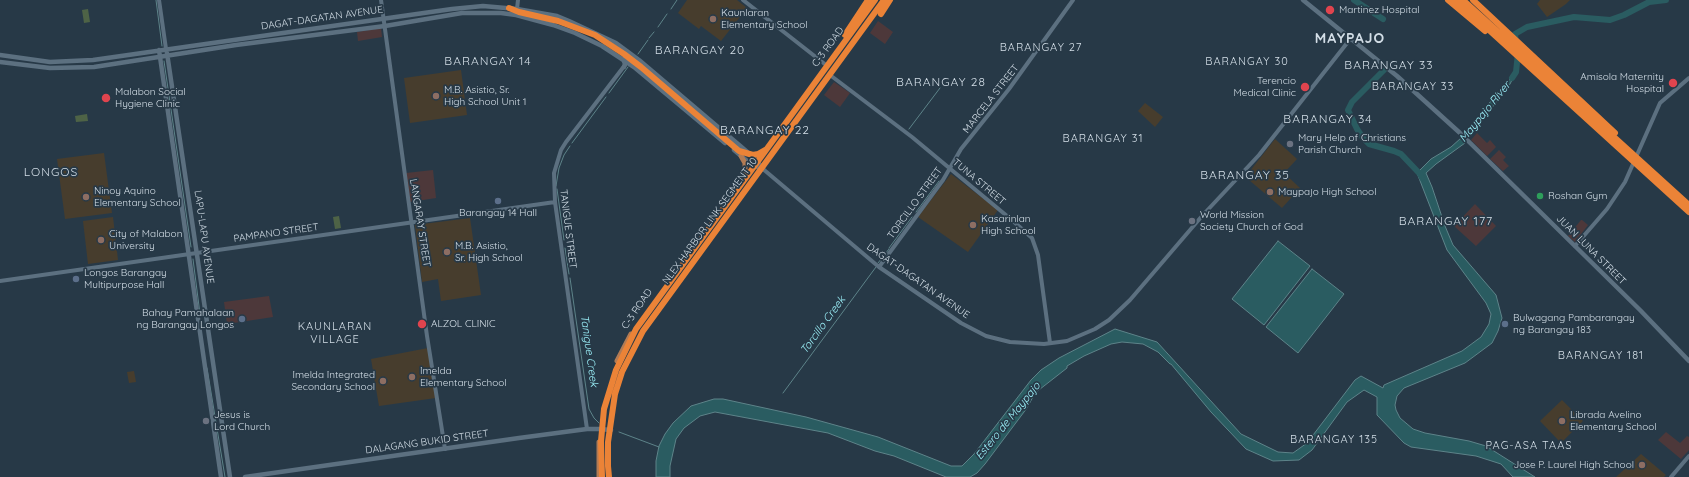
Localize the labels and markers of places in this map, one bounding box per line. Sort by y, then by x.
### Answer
marker: Martinez Hospital [1324,4,1336,16]
place label: Martinez Hospital [1339,4,1420,16]
place label: Kaunlaran Elementary School [721,7,808,30]
marker: Kaunlaran Elementary School [708,14,718,24]
place label: Amisola Maternity Hospital [1580,71,1664,94]
place label: Terencio Medical Clinic [1234,75,1296,98]
marker: Amisola Maternity Hospital [1667,77,1679,89]
marker: Terencio Medical Clinic [1299,81,1311,93]
place label: M.B. Asistio, Sr. High School Unit 1 [444,84,526,108]
place label: Malabon Social Hygiene Clinic [115,86,186,110]
marker: M.B. Asistio, Sr. High School Unit 1 [431,91,441,101]
marker: Malabon Social Hygiene Clinic [100,92,112,104]
place label: Mary Help of Christians Parish Church [1298,132,1406,156]
marker: Mary Help of Christians Parish Church [1285,139,1295,149]
place label: Ninoy Aquino Elementary School [94,185,181,208]
place label: Maypajo High School [1278,186,1376,198]
marker: Maypajo High School [1265,187,1275,197]
place label: Roshan Gym [1548,190,1607,202]
marker: Roshan Gym [1535,191,1545,201]
marker: Ninoy Aquino Elementary School [81,192,91,202]
marker: Barangay 14 Hall [493,196,503,206]
place label: Barangay 14 Hall [459,207,537,219]
place label: World Mission Society Church of God [1200,209,1303,232]
place label: Kasarinlan High School [981,213,1036,236]
marker: World Mission Society Church of God [1187,216,1197,226]
marker: Kasarinlan High School [968,220,978,230]
place label: City of Malabon University [109,228,182,252]
marker: City of Malabon University [96,235,106,245]
place label: M.B. Asistio, Sr. High School [455,240,523,264]
marker: M.B. Asistio, Sr. High School [442,247,452,257]
place label: Longos Barangay Multipurpose Hall [84,267,167,290]
marker: Longos Barangay Multipurpose Hall [71,274,81,284]
place label: Bahay Pamahalaan ng Barangay Longos [137,307,234,330]
place label: Bulwagang Pambarangay ng Barangay 183 [1513,312,1635,336]
marker: Bahay Pamahalaan ng Barangay Longos [237,314,247,324]
marker: ALZOL CLINIC [416,318,428,330]
place label: ALZOL CLINIC [431,318,496,330]
marker: Bulwagang Pambarangay ng Barangay 183 [1500,319,1510,329]
place label: Imelda Elementary School [420,365,507,388]
place label: Imelda Integrated Secondary School [291,369,375,392]
marker: Imelda Elementary School [407,372,417,382]
marker: Imelda Integrated Secondary School [378,376,388,386]
place label: Jesus is Lord Church [214,409,270,432]
place label: Librada Avelino Elementary School [1570,409,1657,432]
marker: Jesus is Lord Church [201,416,211,426]
marker: Librada Avelino Elementary School [1557,416,1567,426]
place label: Jose P. Laurel High School [1514,459,1634,471]
marker: Jose P. Laurel High School [1637,460,1647,470]

